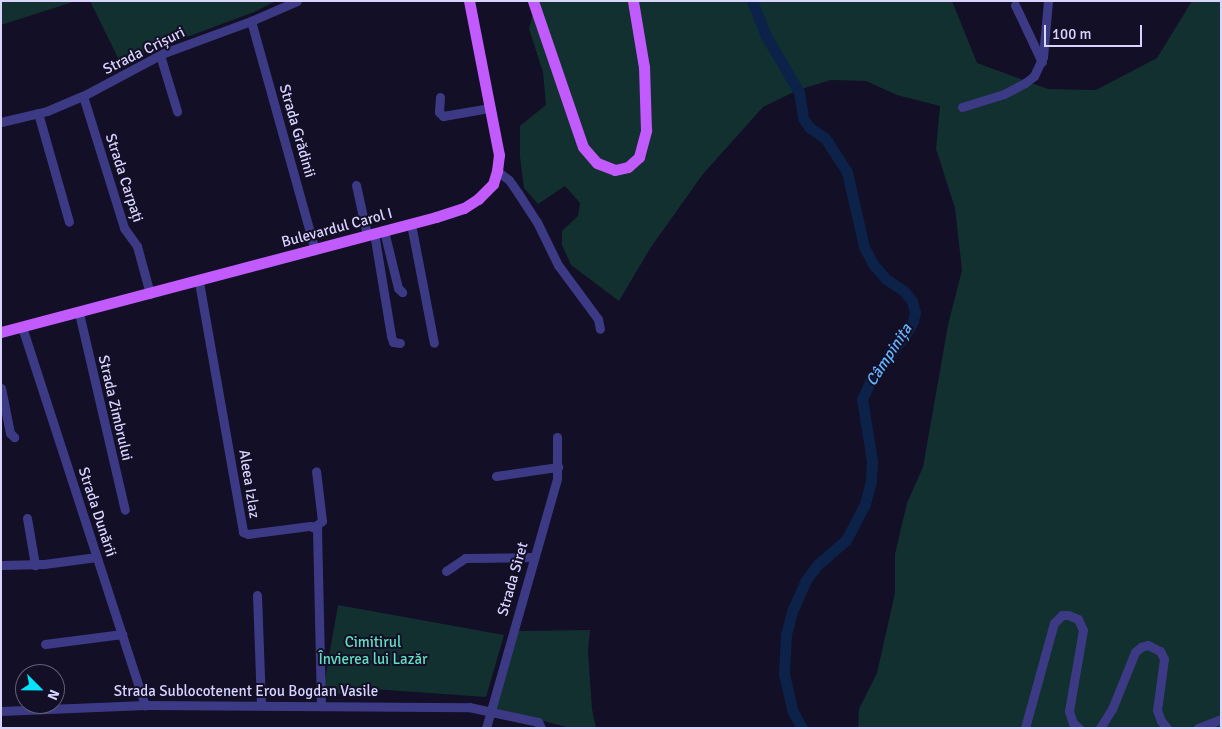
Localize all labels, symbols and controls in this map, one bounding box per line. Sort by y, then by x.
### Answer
scale bar [1047,15,1144,47]
street label: Strada Crișuri [100,23,188,79]
text: 100 m [1052,25,1092,43]
street label: Strada Grădinii [275,82,319,180]
street label: Strada Carpați [101,131,147,225]
street label: Bulevardul Carol I [280,205,394,251]
water label: Câmpinița [862,320,916,390]
street label: Strada Zimbrului [94,353,136,463]
street label: Aleea Izlaz [235,449,263,519]
street label: Strada Dunării [74,465,120,559]
street label: Strada Siret [494,540,532,618]
park label: Cimitirul Învierea lui Lazăr [318,633,428,668]
north arrow [15,664,65,714]
street label: Strada Sublocotenent Erou Bogdan Vasile [114,683,378,701]
text: N [44,687,63,702]

